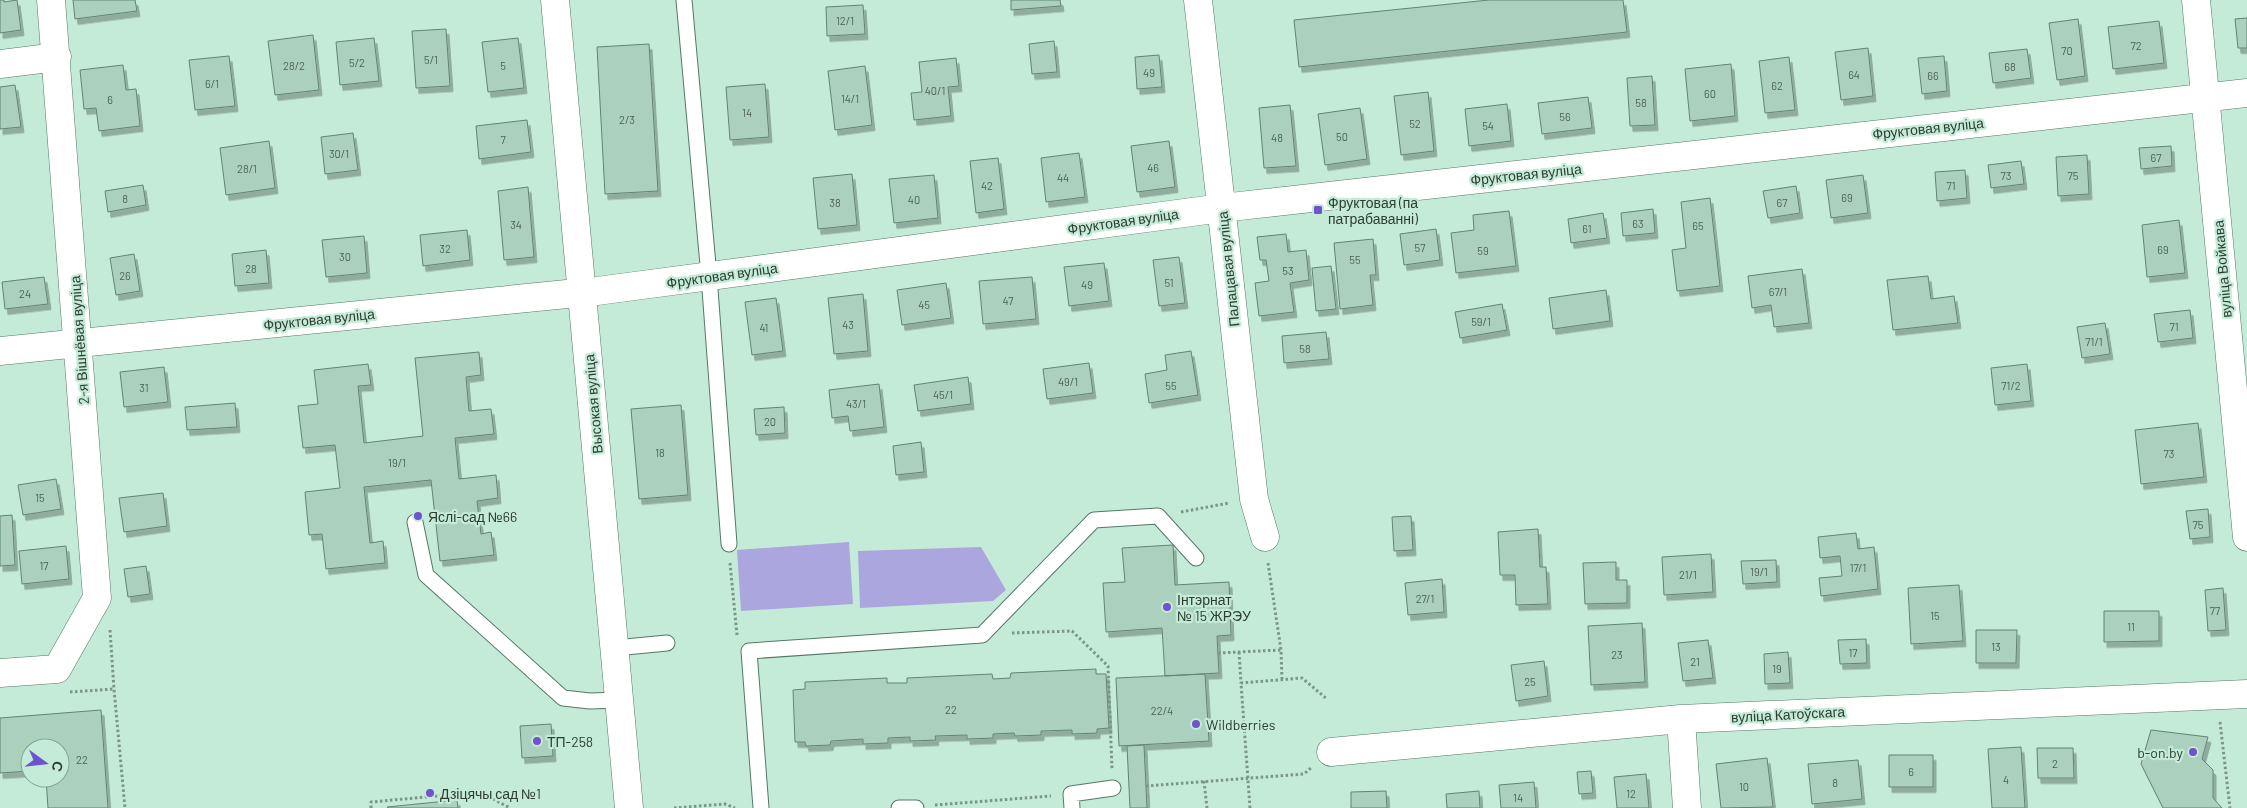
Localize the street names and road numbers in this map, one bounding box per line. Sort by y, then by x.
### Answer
street label: Фруктовая вуліца [1871,114,1985,142]
street label: Фруктовая вуліца [1469,160,1583,188]
street label: Фруктовая вуліца [1066,205,1180,237]
street label: Палацавая вуліца [1213,210,1243,328]
street label: вуліца Войкава [2209,219,2235,319]
street label: Фруктовая вуліца [665,259,779,291]
street label: 2-я Вішнёвая вуліца [66,275,92,405]
street label: Фруктовая вуліца [262,305,376,333]
street label: Высокая вуліца [580,353,606,454]
street label: вуліца Катоўскага [1731,703,1846,725]

